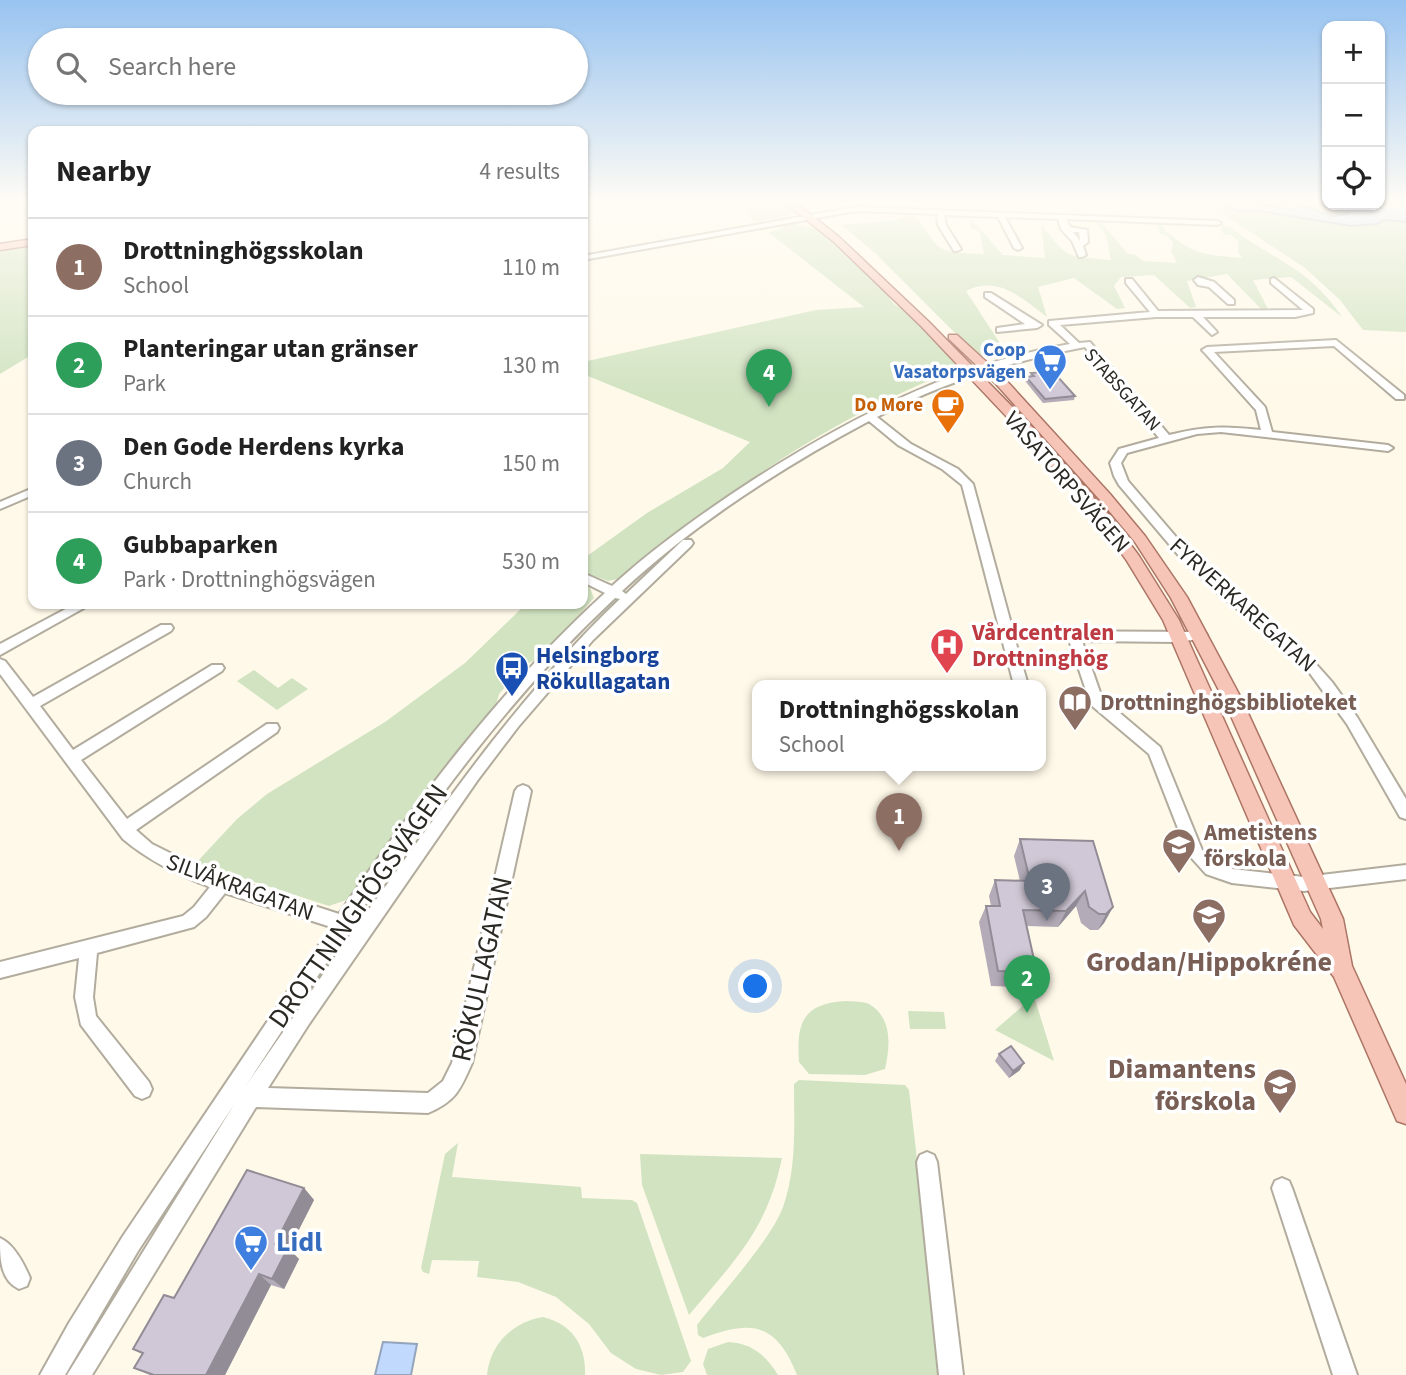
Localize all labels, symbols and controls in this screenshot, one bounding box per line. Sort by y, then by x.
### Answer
map controls [1322,21,1385,210]
button: + [1322,21,1385,84]
search box [28,28,588,105]
icon: search [52,48,90,86]
text: Search here [108,48,236,85]
button: − [1322,84,1385,147]
button: locate [1322,147,1385,210]
text: Nearby [56,150,151,193]
text: 4 results [480,155,560,188]
text: Drottninghögsskolan [123,232,364,269]
text: 1 [73,251,85,284]
text: 110 m [502,251,560,284]
text: School [123,269,189,302]
text: Planteringar utan gränser [123,330,418,367]
place label: Coop Vasatorpsvägen [893,337,1026,386]
supermarket icon: Coop Vasatorpsvägen [1031,342,1069,391]
street label: STABSGATAN [1077,342,1167,438]
text: 2 [73,349,85,382]
text: 130 m [502,349,560,382]
pin: 4 [746,349,792,407]
text: Park [123,367,166,400]
cafe icon: Do More [929,386,967,435]
place label: Do More [854,392,923,419]
street label: VASATORPSVÄGEN [996,404,1138,560]
text: Den Gode Herdens kyrka [123,428,405,465]
text: 3 [73,447,85,480]
text: 150 m [502,447,560,480]
text: Church [123,465,192,498]
text: Gubbaparken [123,526,278,563]
street label: FYRVERKAREGATAN [1162,530,1324,680]
text: 4 [73,545,85,578]
text: 530 m [502,545,560,578]
text: Park · Drottninghögsvägen [123,563,376,596]
place label: Vårdcentralen Drottninghög [971,616,1115,675]
hospital icon: Vårdcentralen Drottninghög [928,626,966,675]
place label: Helsingborg Rökullagatan [536,639,670,698]
bus stop icon: Helsingborg Rökullagatan [493,649,531,698]
popup [752,680,1046,771]
library icon: Drottninghögsbiblioteket [1056,683,1094,732]
place label: Drottninghögsbiblioteket [1100,686,1357,719]
text: Drottninghögsskolan [779,691,1019,728]
text: School [779,728,845,761]
street label: DROTTNINGHÖGSVÄGEN [258,776,458,1036]
pin: 1 [876,793,922,851]
place label: Ametistens förskola [1203,816,1317,875]
school or university icon: Ametistens förskola [1160,826,1198,875]
street label: SILVÅKRAGATAN [162,845,318,929]
pin: 3 [1024,863,1070,921]
street label: RÖKULLAGATAN [441,873,523,1065]
school or university icon: Grodan/Hippokréne [1190,896,1228,945]
place label: Grodan/Hippokréne [1086,942,1332,982]
pin: 2 [1004,955,1050,1013]
your location [738,969,772,1003]
place label: Diamantens förskola [1108,1049,1256,1121]
school or university icon: Diamantens förskola [1261,1066,1299,1115]
place label: Lidl [276,1222,322,1262]
supermarket icon: Lidl [232,1223,270,1272]

